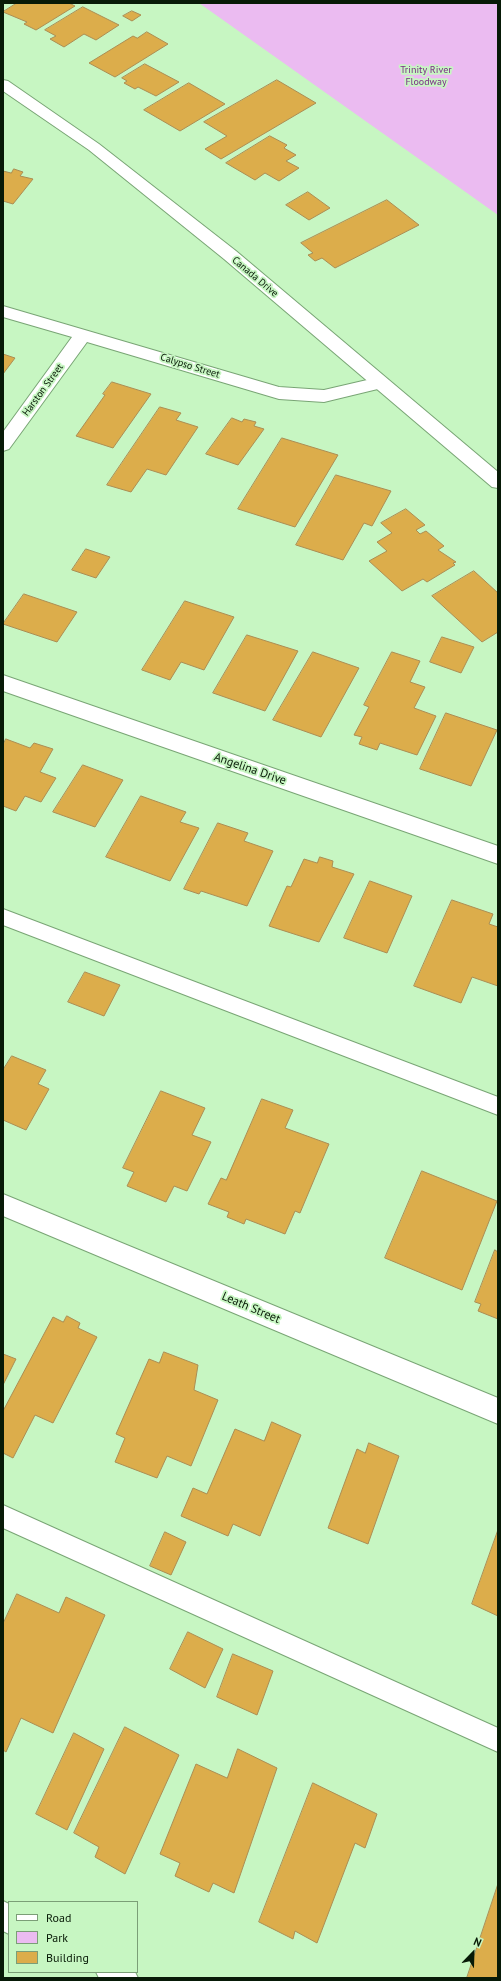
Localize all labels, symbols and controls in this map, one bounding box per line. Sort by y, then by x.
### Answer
park label: Trinity River Floodway [400,64,452,88]
street label: Canada Drive [230,254,280,300]
street label: Calypso Street [159,351,221,381]
street label: Harston Street [20,362,66,418]
street label: Angelina Drive [212,750,288,788]
street label: Leath Street [220,1289,282,1327]
legend [8,1901,138,1973]
text: Road [46,1910,71,1925]
text: Park [46,1930,68,1945]
north arrow [453,1933,493,1973]
text: N [472,1934,484,1950]
text: Building [46,1950,89,1965]

